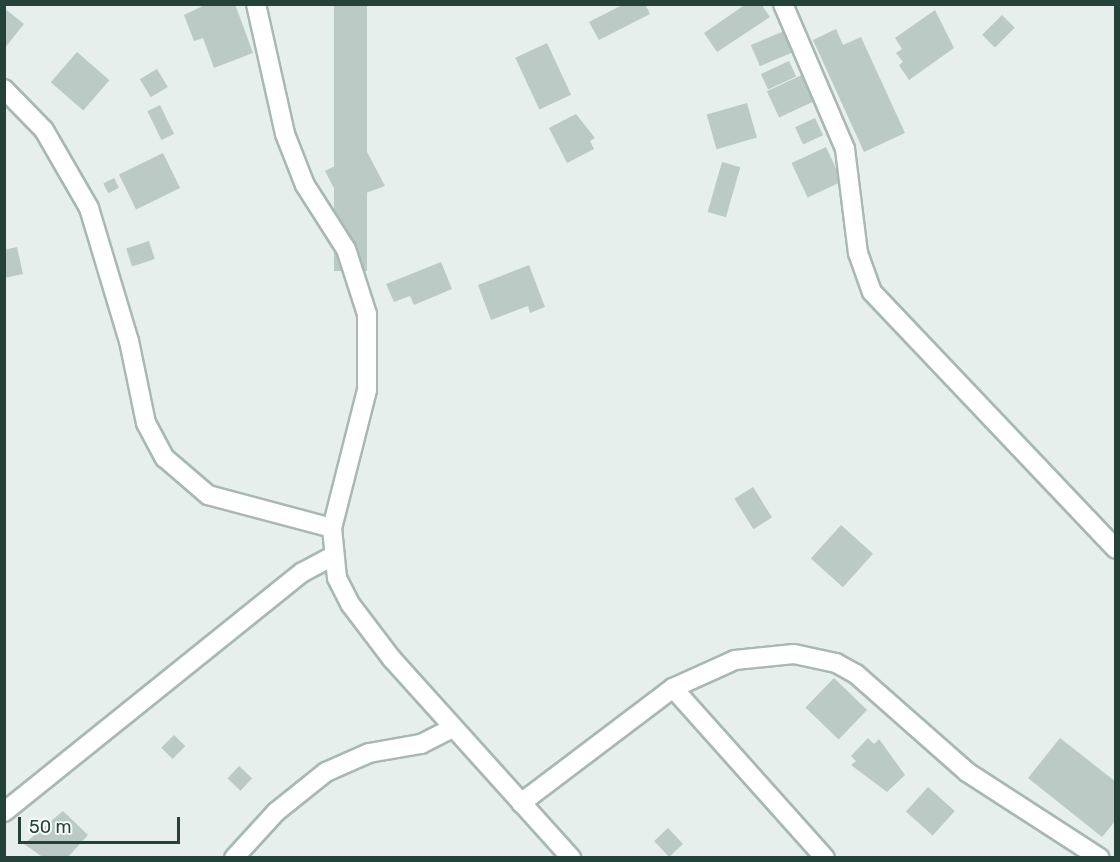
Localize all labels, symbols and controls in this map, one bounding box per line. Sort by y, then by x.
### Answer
scale bar [21,805,183,843]
text: 50 m [29,816,72,838]

